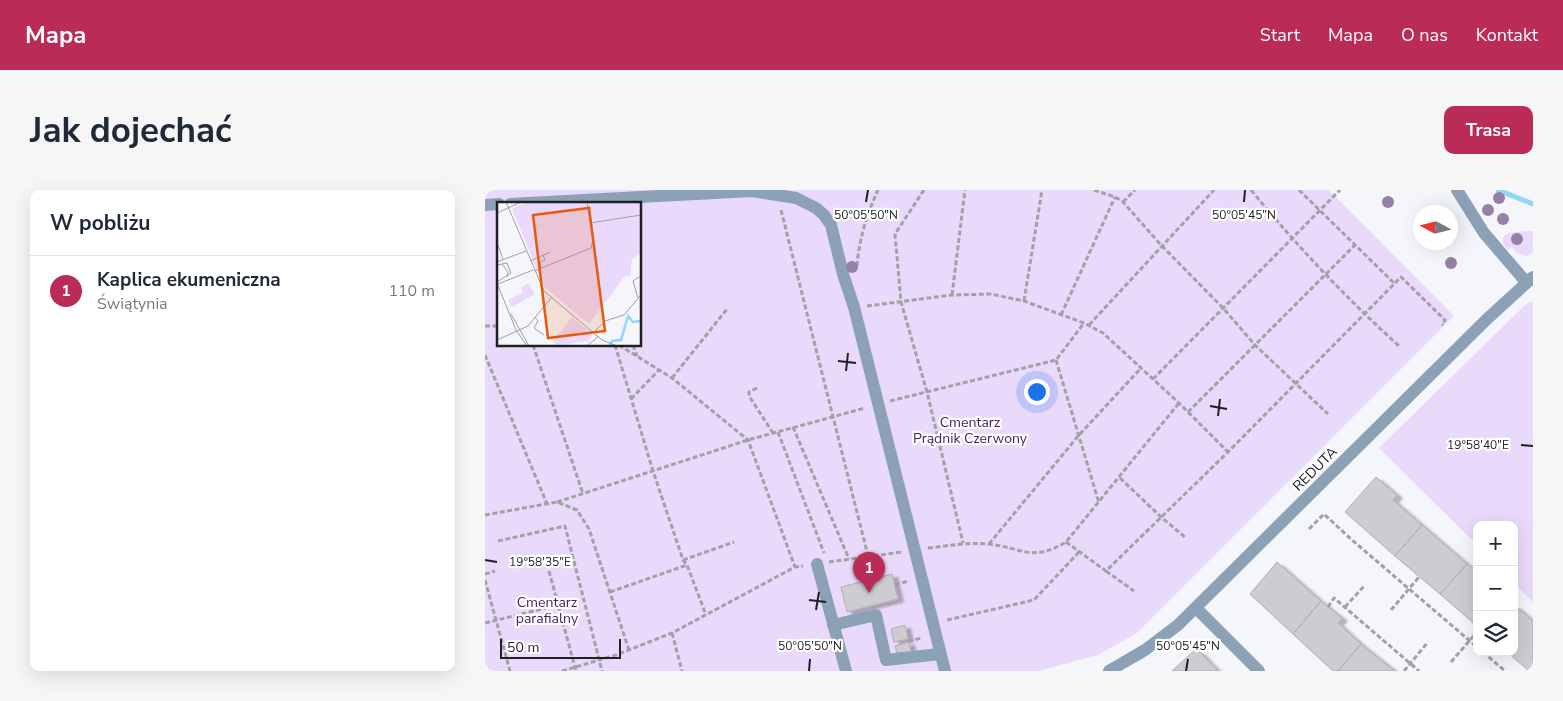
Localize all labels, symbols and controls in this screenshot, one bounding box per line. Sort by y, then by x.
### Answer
text: Mapa [25,19,87,51]
text: Start [1260,23,1300,47]
text: Mapa [1328,23,1373,47]
text: O nas [1401,23,1448,47]
text: Kontakt [1476,23,1538,47]
button: Trasa [1444,106,1533,154]
text: Jak dojechać [30,107,232,154]
inset map [497,202,641,346]
north arrow [1413,205,1458,250]
text: 50°05'50"N [834,207,898,223]
text: 50°05'45"N [1212,207,1276,223]
text: W pobliżu [50,209,151,237]
text: Kaplica ekumeniczna [97,267,281,293]
text: 1 [61,280,71,302]
text: 110 m [388,280,435,302]
text: Świątynia [97,293,168,315]
your location [1024,379,1050,405]
park label: Cmentarz Prądnik Czerwony [913,413,1028,448]
text: 19°58'40"E [1447,437,1509,453]
street label: REDUTA [1289,443,1341,495]
map controls [1473,521,1518,656]
button: + [1473,521,1518,566]
pin: 1 [853,552,885,593]
text: 19°58'35"E [509,554,571,570]
button: − [1473,566,1518,611]
park label: Cmentarz parafialny [516,593,579,628]
button: layers [1473,611,1518,656]
scale bar [500,636,621,659]
text: 50 m [507,638,539,657]
text: 50°05'50"N [778,638,842,654]
text: 50°05'45"N [1156,638,1220,654]

